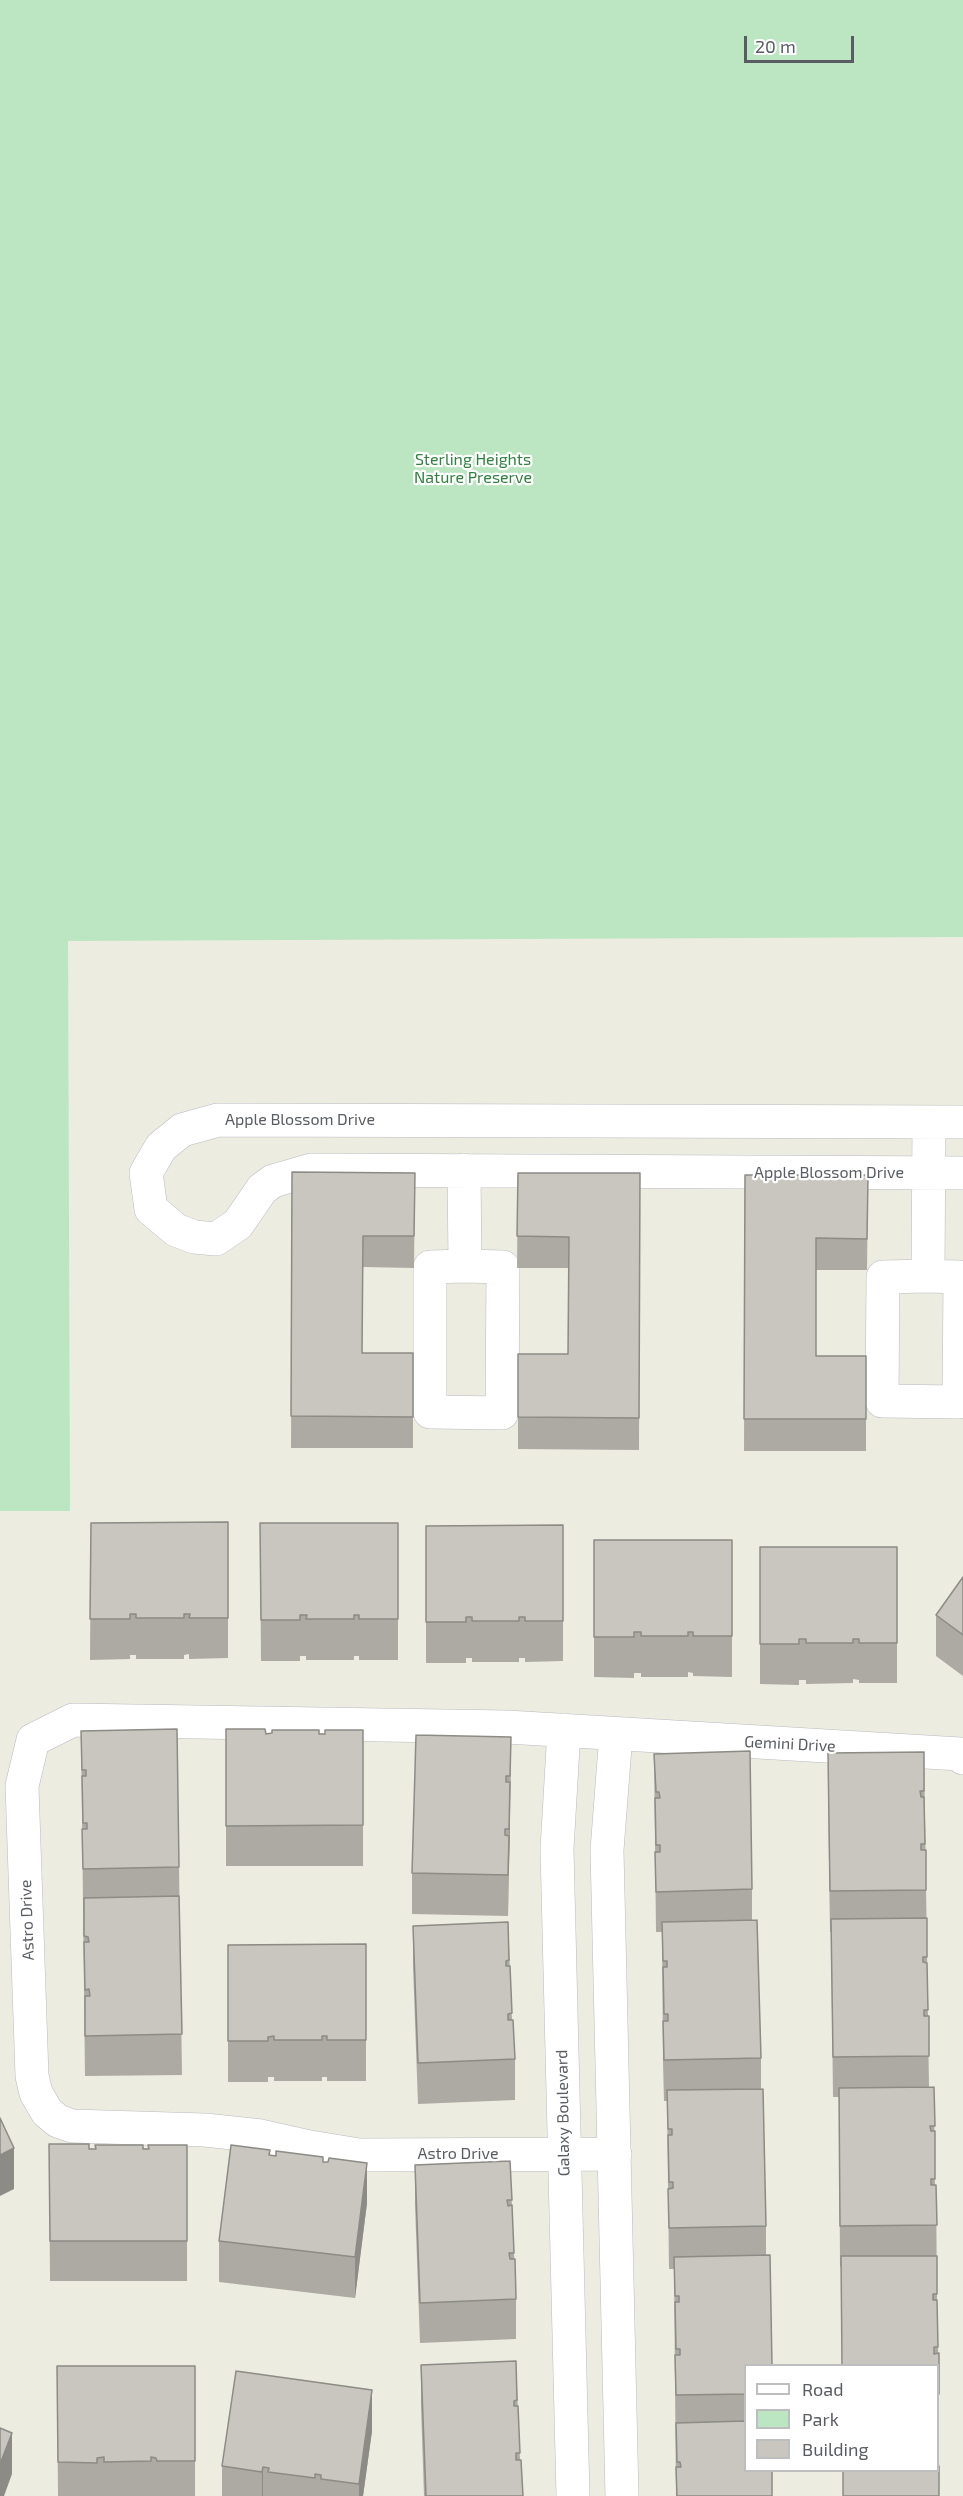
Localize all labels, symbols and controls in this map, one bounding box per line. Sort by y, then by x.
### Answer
scale bar [747,24,856,62]
text: 20 m [755,35,796,57]
park label: Sterling Heights Nature Preserve [414,450,532,488]
street label: Apple Blossom Drive [225,1110,375,1130]
street label: Apple Blossom Drive [754,1163,904,1183]
street label: Gemini Drive [744,1732,836,1756]
street label: Astro Drive [16,1879,38,1961]
street label: Galaxy Boulevard [552,2049,574,2177]
street label: Astro Drive [417,2144,499,2164]
legend [744,2364,939,2472]
text: Road [802,2378,843,2400]
text: Park [802,2408,839,2430]
text: Building [802,2438,869,2460]

